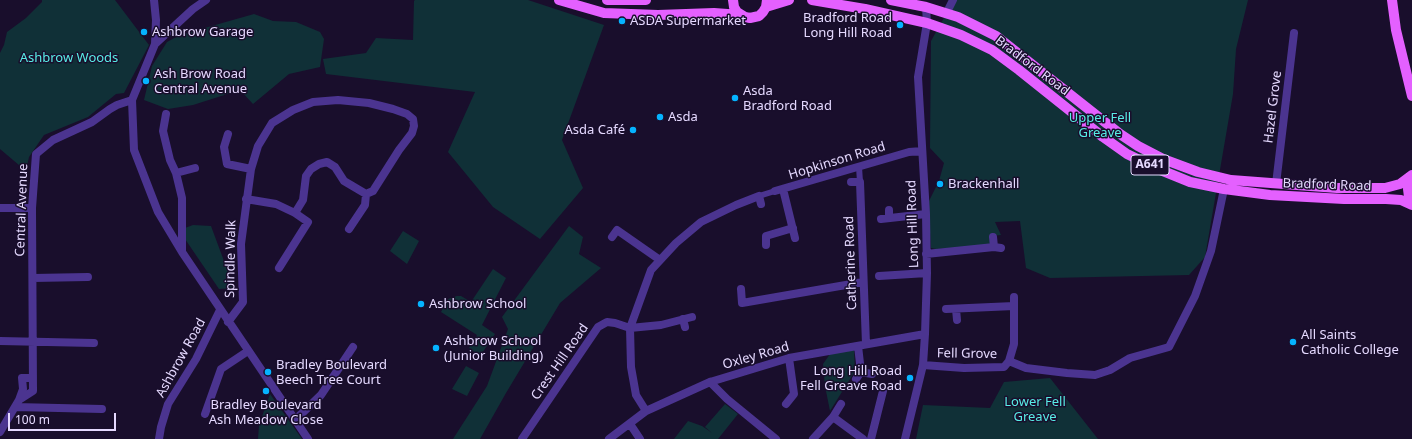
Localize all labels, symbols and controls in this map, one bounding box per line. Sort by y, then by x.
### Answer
place label: Bradford Road Long Hill Road [803,10,892,41]
place label: ASDA Supermarket [630,13,746,29]
marker: ASDA Supermarket [617,16,627,26]
marker: Bradford Road Long Hill Road [895,20,905,30]
place label: Ashbrow Garage [152,24,253,40]
marker: Ashbrow Garage [139,27,149,37]
street label: Bradford Road [992,33,1072,99]
park label: Ashbrow Woods [20,50,118,66]
place label: Ash Brow Road Central Avenue [154,66,247,97]
street label: Hazel Grove [1261,70,1285,144]
marker: Ash Brow Road Central Avenue [141,76,151,86]
place label: Asda Bradford Road [743,83,832,114]
marker: Asda Bradford Road [730,93,740,103]
place label: Asda [668,109,698,125]
park label: Upper Fell Greave [1069,110,1131,141]
marker: Asda [655,112,665,122]
place label: Asda Café [564,122,625,138]
marker: Asda Café [628,125,638,135]
street label: Hopkinson Road [787,139,887,183]
road number: A641 [1131,155,1169,175]
street label: Central Avenue [13,163,31,257]
place label: Brackenhall [948,176,1019,192]
street label: Bradford Road [1282,176,1372,194]
marker: Brackenhall [935,179,945,189]
street label: Long Hill Road [904,180,922,268]
street label: Catherine Road [842,216,860,310]
street label: Spindle Walk [223,220,239,298]
place label: Ashbrow School [429,296,526,312]
marker: Ashbrow School [416,299,426,309]
street label: Ashbrow Road [153,316,209,400]
street label: Crest Hill Road [528,321,592,403]
place label: All Saints Catholic College [1301,327,1399,358]
place label: Ashbrow School (Junior Building) [444,333,543,364]
marker: All Saints Catholic College [1288,337,1298,347]
street label: Oxley Road [721,339,791,373]
marker: Ashbrow School (Junior Building) [431,343,441,353]
street label: Fell Grove [937,346,997,362]
place label: Bradley Boulevard Beech Tree Court [276,357,387,388]
place label: Long Hill Road Fell Greave Road [800,363,902,394]
marker: Bradley Boulevard Beech Tree Court [263,367,273,377]
marker: Long Hill Road Fell Greave Road [905,373,915,383]
marker: Bradley Boulevard Ash Meadow Close [261,386,271,396]
park label: Lower Fell Greave [1004,394,1066,425]
place label: Bradley Boulevard Ash Meadow Close [209,397,323,428]
scale bar [10,405,118,431]
text: 100 m [15,411,50,428]

